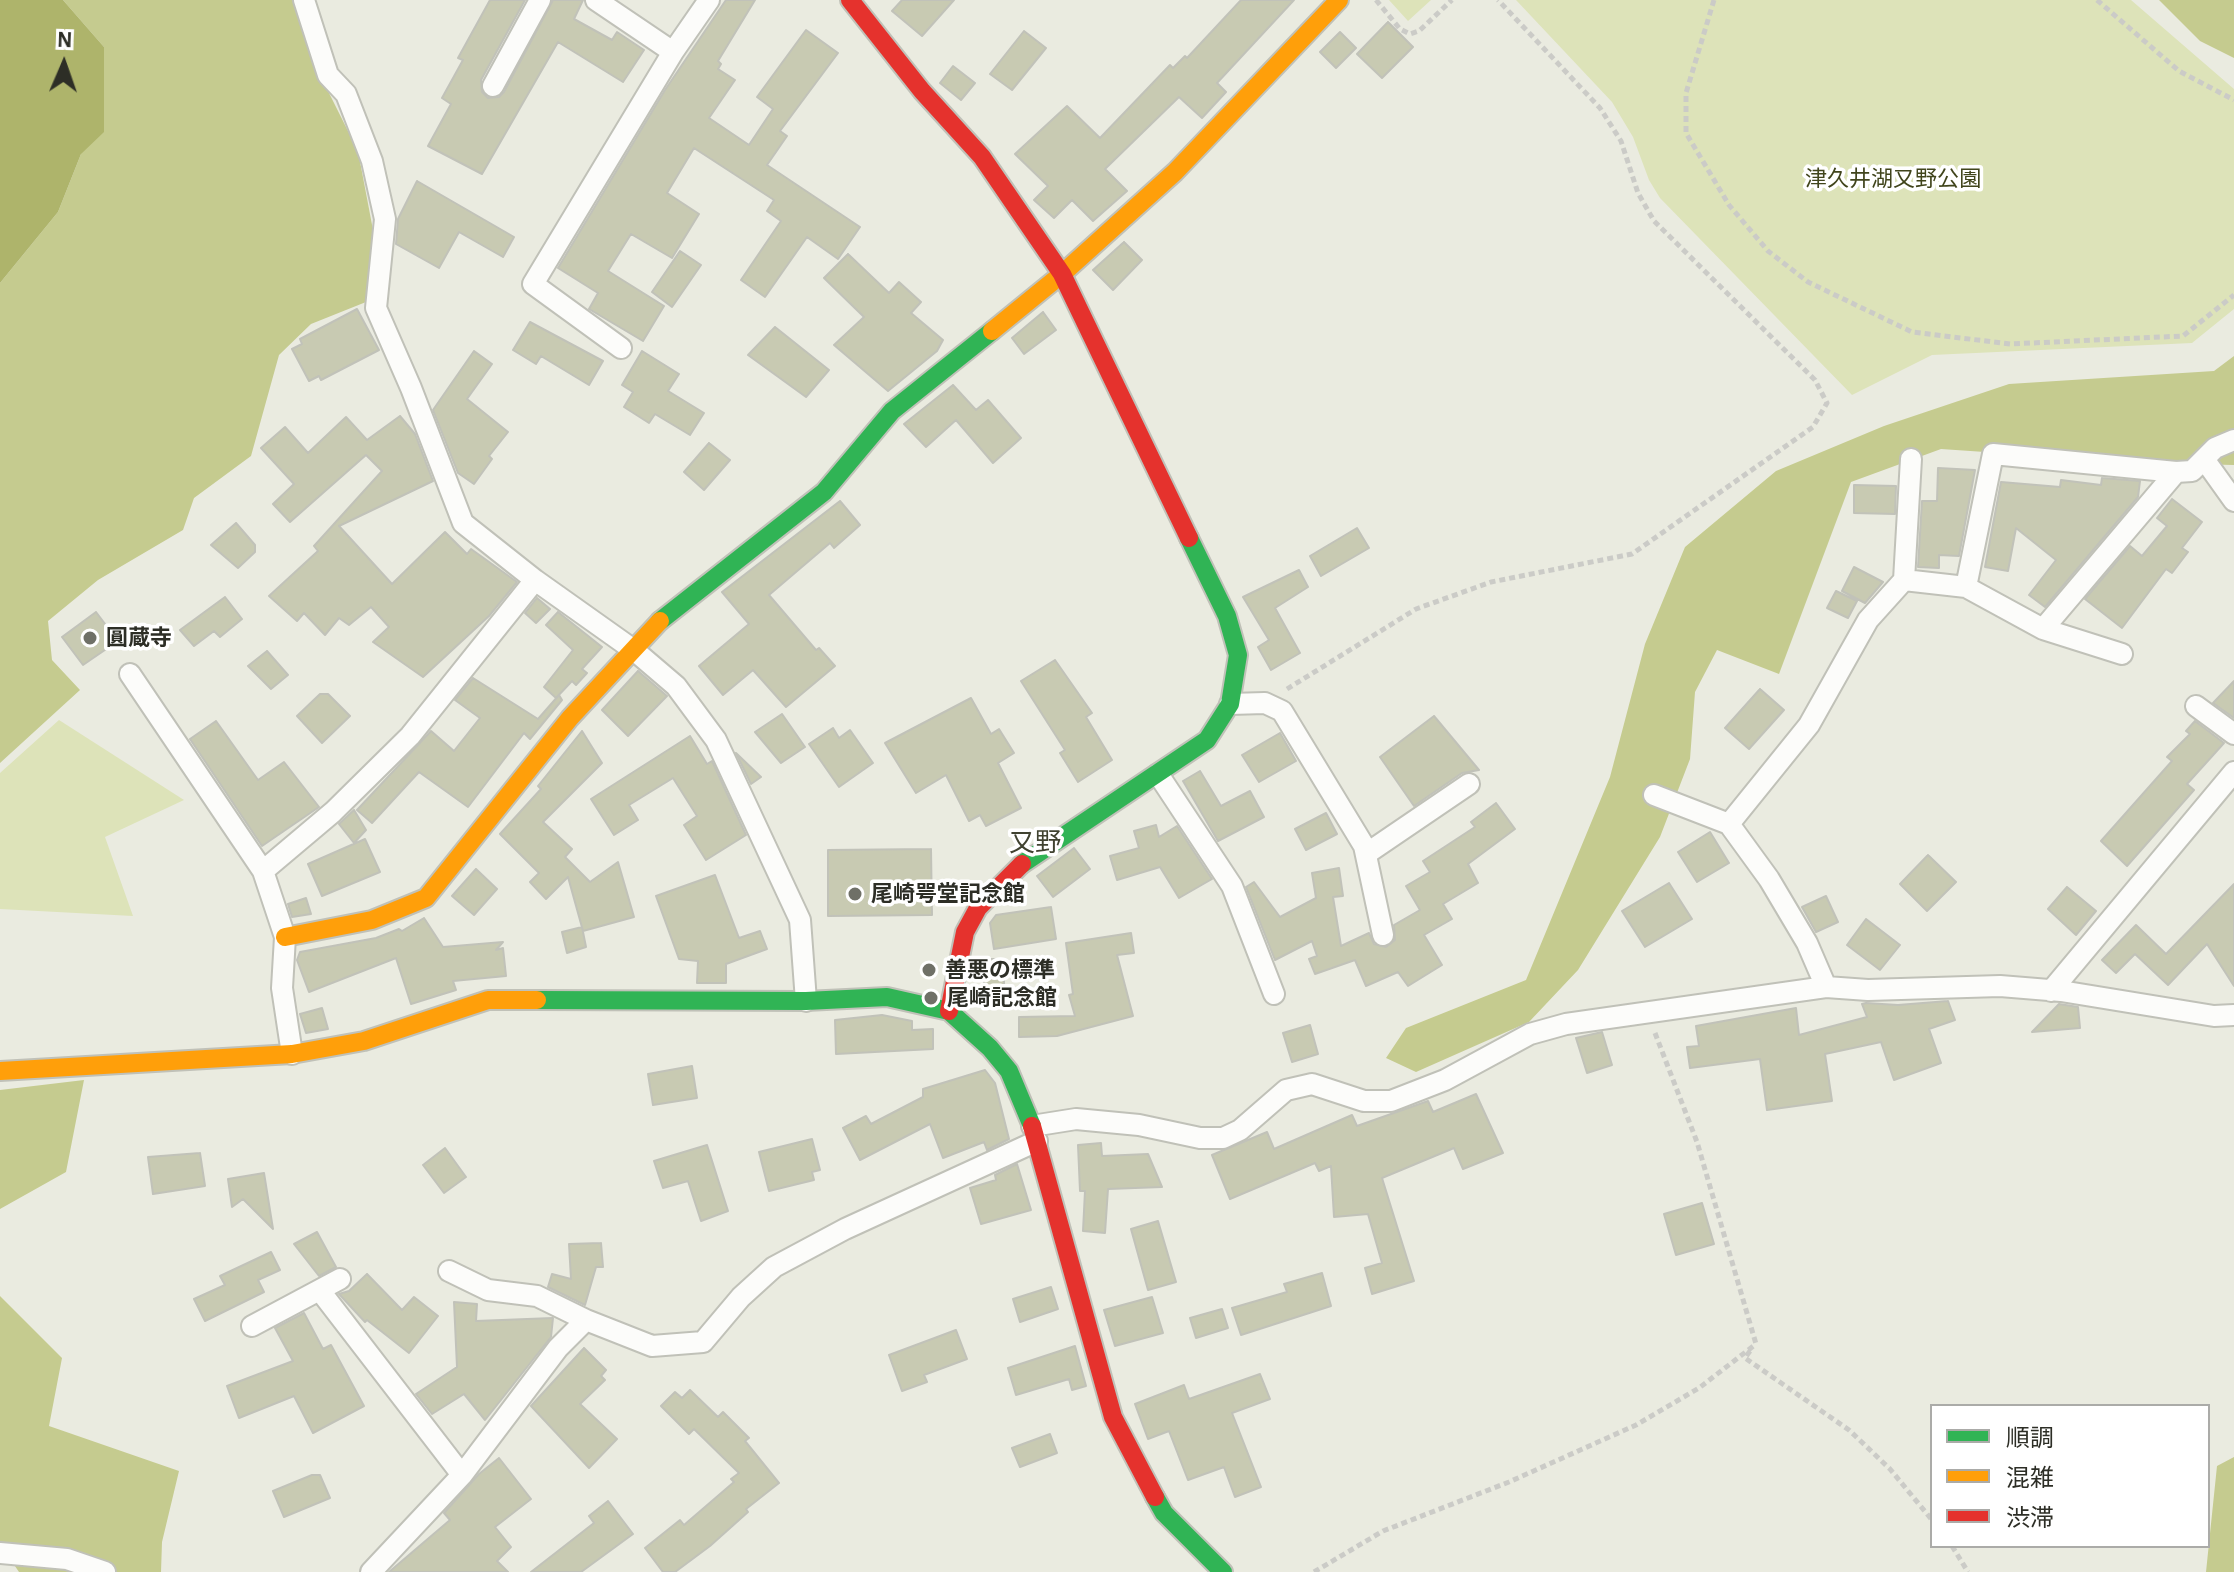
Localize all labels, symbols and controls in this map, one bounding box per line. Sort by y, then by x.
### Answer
north arrow [24,24,104,104]
text: N [57,29,73,51]
park label: 津久井湖又野公園 [1805,166,1981,192]
place label: 圓蔵寺 [106,625,172,651]
marker: 圓蔵寺 [81,629,99,647]
district label: 又野 [1009,827,1061,859]
place label: 尾崎咢堂記念館 [871,881,1025,907]
marker: 尾崎咢堂記念館 [846,885,864,903]
place label: 善悪の標準 [945,957,1055,983]
marker: 善悪の標準 [920,961,938,979]
place label: 尾崎記念館 [947,985,1057,1011]
marker: 尾崎記念館 [922,989,940,1007]
legend [1930,1404,2210,1548]
text: 順調 [2006,1427,2054,1451]
text: 混雑 [2006,1467,2054,1491]
text: 渋滞 [2006,1507,2054,1531]

